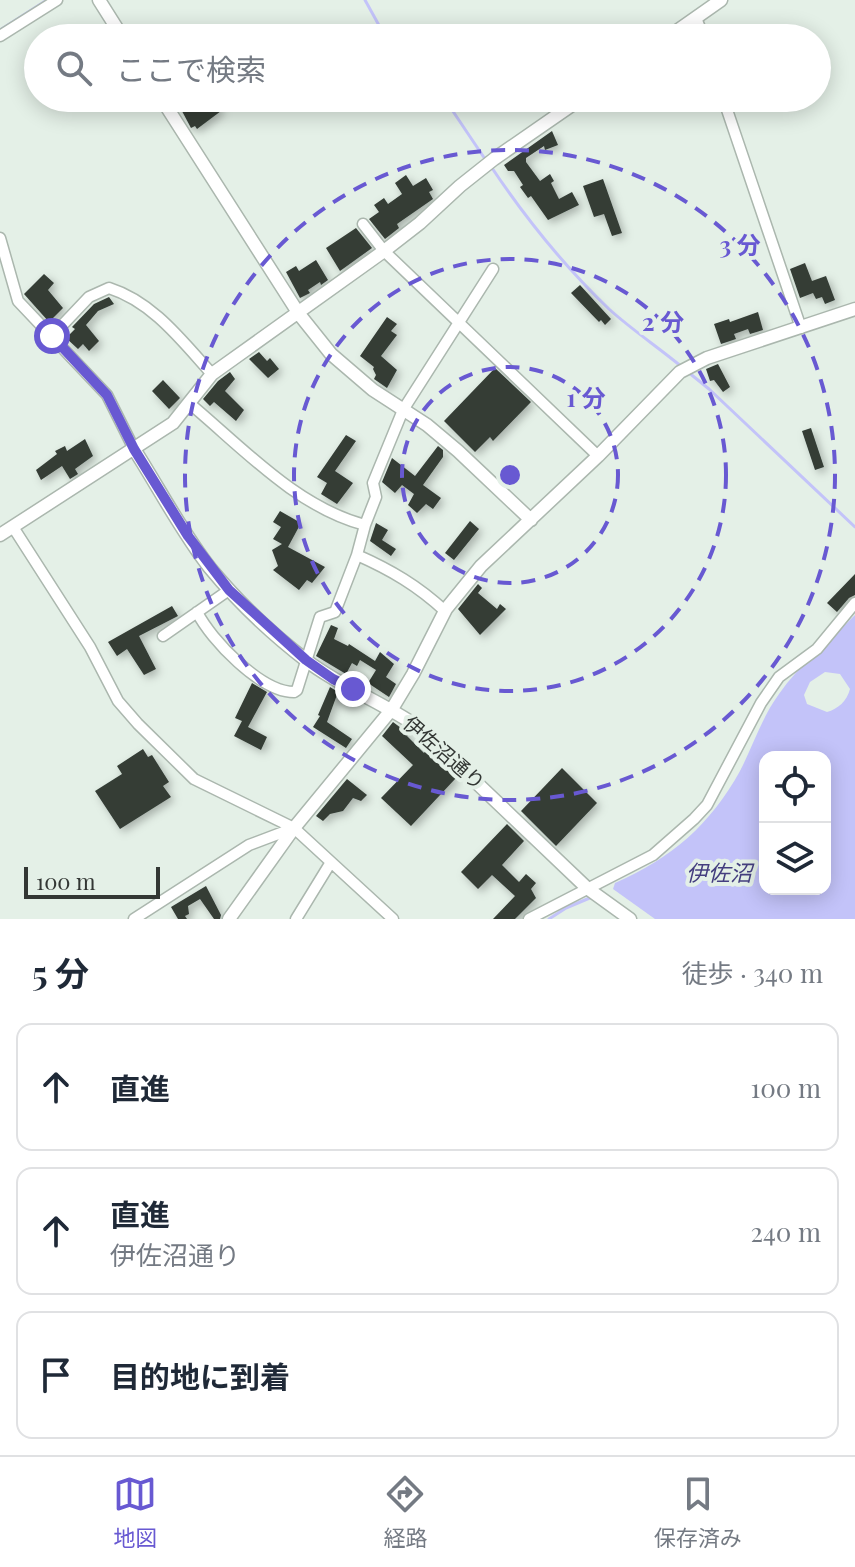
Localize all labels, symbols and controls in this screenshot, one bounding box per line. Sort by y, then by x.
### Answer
search box [24,24,831,112]
icon: search [52,46,96,90]
text: ここで検索 [116,49,266,89]
text: 3 分 [719,228,761,260]
text: 2 分 [642,305,684,337]
route start [34,318,70,354]
text: 1 分 [567,381,605,413]
centre of rings [496,461,524,489]
route end [335,671,371,707]
street label: 伊佐沼通り [398,709,492,795]
map controls [759,751,831,895]
button: locate [759,751,831,823]
button: layers [759,823,831,895]
water label: 伊佐沼 [686,857,755,887]
scale bar [24,863,160,899]
text: 100 m [36,866,96,896]
text: 5 分 [32,949,89,995]
text: 徒歩 · 340 m [681,955,823,990]
icon: ahead [34,1065,78,1109]
text: 直進 [110,1068,170,1108]
text: 100 m [751,1070,821,1105]
text: 直進 [110,1194,170,1234]
icon: ahead [34,1209,78,1253]
text: 240 m [751,1214,821,1249]
text: 伊佐沼通り [110,1237,240,1272]
icon: arrive [34,1353,78,1397]
text: 目的地に到着 [110,1356,290,1396]
tab: 地図 [113,1472,157,1552]
tab: 経路 [383,1472,428,1552]
tab: 保存済み [654,1472,742,1552]

